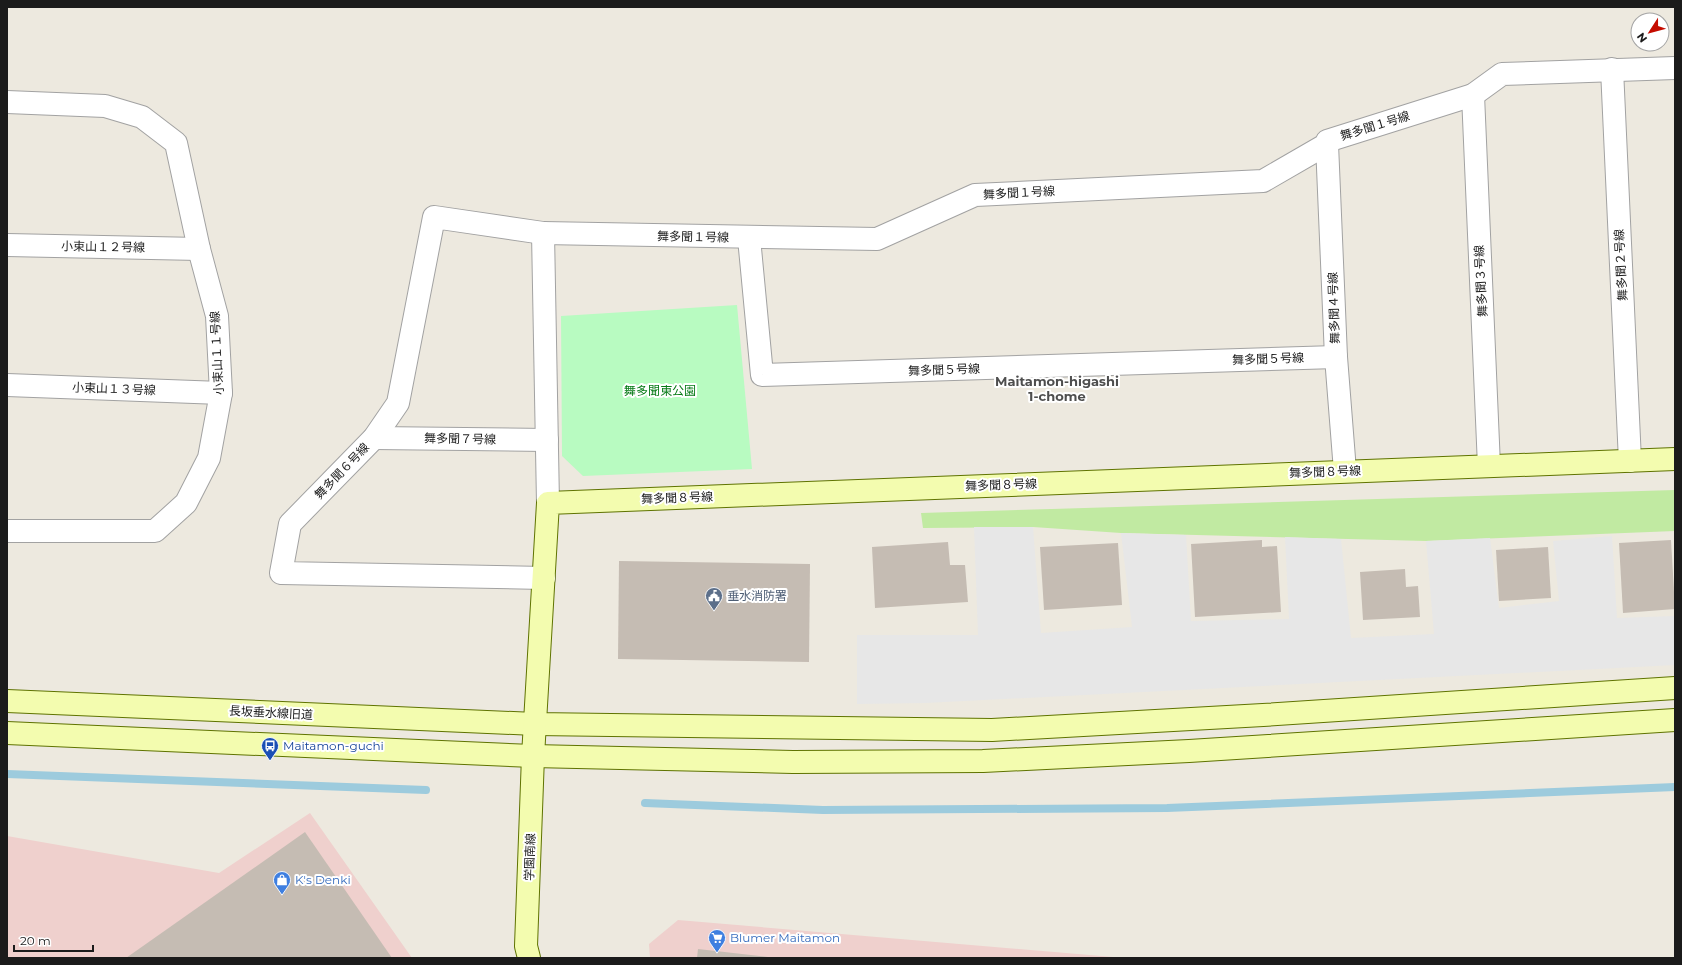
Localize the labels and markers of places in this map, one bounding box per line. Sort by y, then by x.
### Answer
public building icon: 垂水消防署 [704,586,724,611]
place label: 垂水消防署 [727,588,787,603]
bus stop icon: Maitamon-guchi [260,736,280,761]
place label: Maitamon-guchi [283,738,384,753]
shop icon: K's Denki [272,870,292,895]
place label: K's Denki [295,872,351,887]
supermarket icon: Blumer Maitamon [707,928,727,953]
place label: Blumer Maitamon [730,930,840,945]

